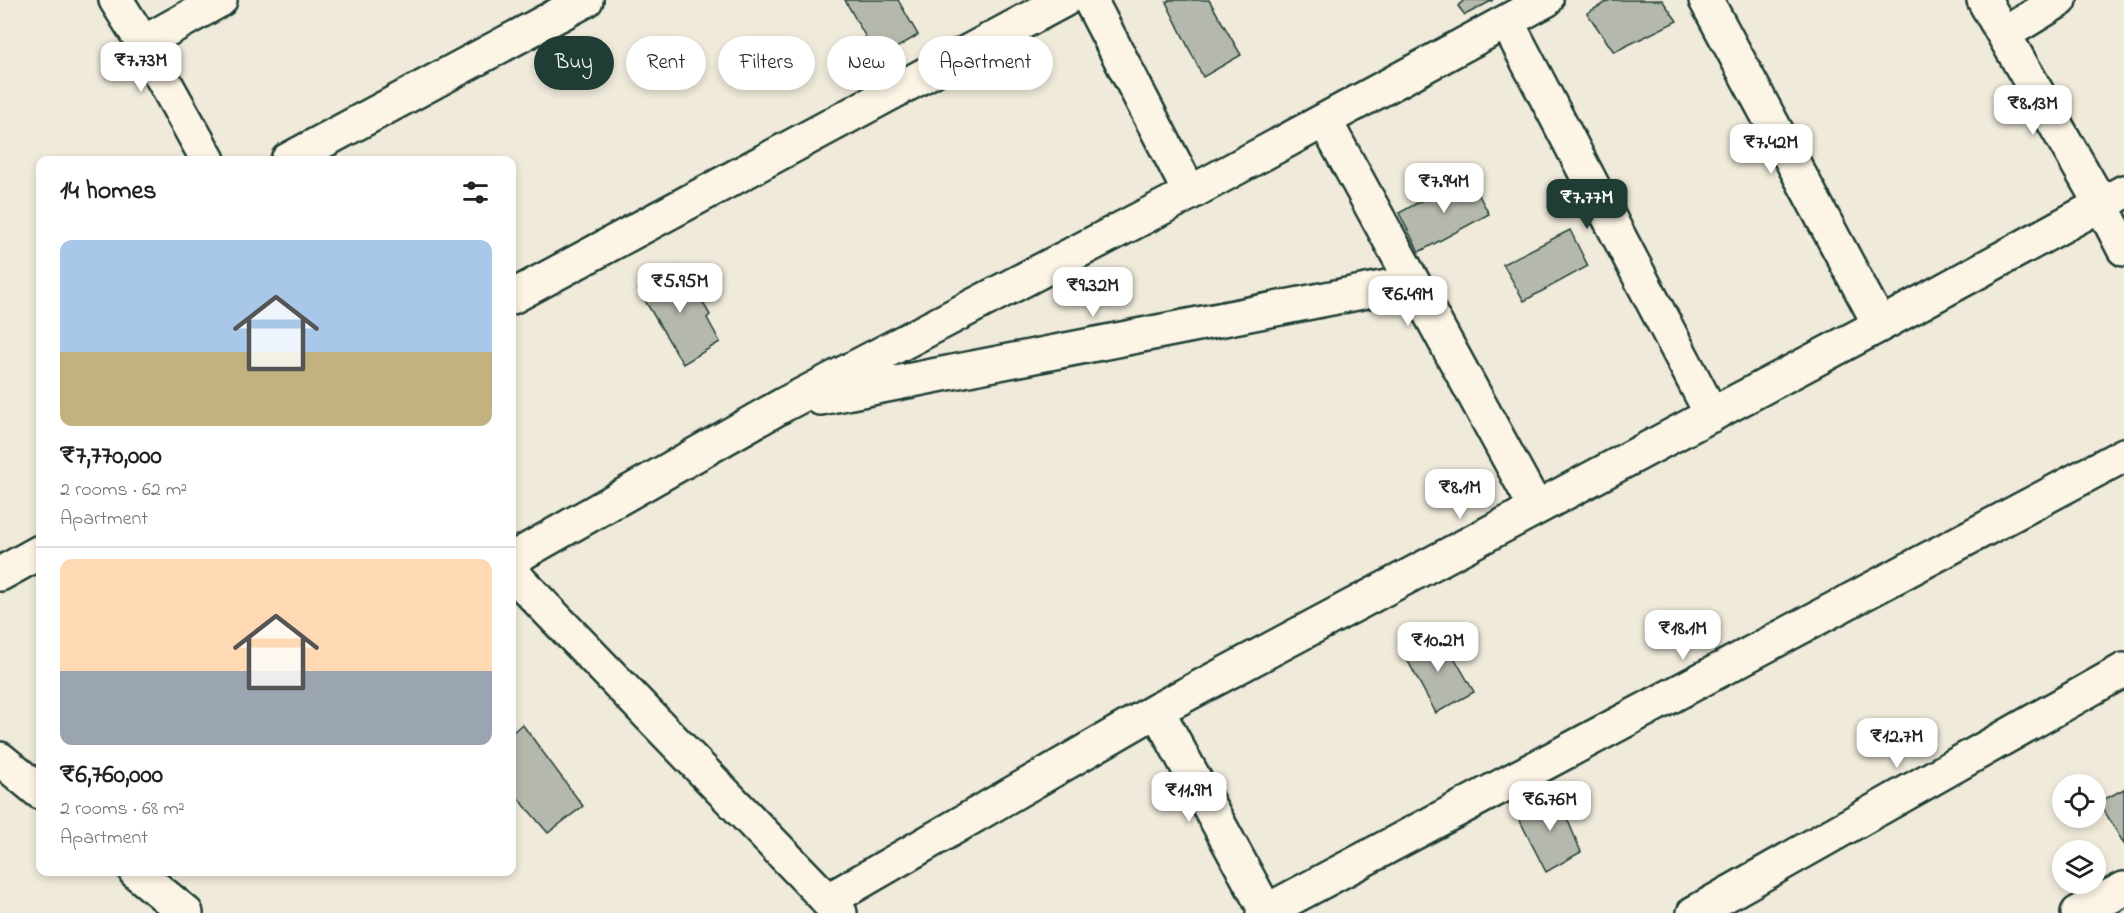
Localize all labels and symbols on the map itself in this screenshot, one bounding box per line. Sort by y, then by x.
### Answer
pin: ₹7.73M [92,42,190,93]
pin: ₹8.13M [1984,85,2082,136]
pin: ₹7.42M [1722,124,1820,175]
pin: ₹7.94M [1395,163,1493,214]
pin: ₹7.77M [1538,179,1636,230]
pin: ₹5.95M [631,263,729,314]
pin: ₹9.32M [1044,267,1142,318]
pin: ₹6.49M [1359,276,1457,327]
pin: ₹8.1M [1418,469,1502,520]
pin: ₹18.1M [1634,610,1732,661]
pin: ₹10.2M [1389,622,1487,673]
pin: ₹12.7M [1848,718,1946,769]
pin: ₹11.9M [1140,772,1238,823]
pin: ₹6.76M [1501,781,1599,832]

